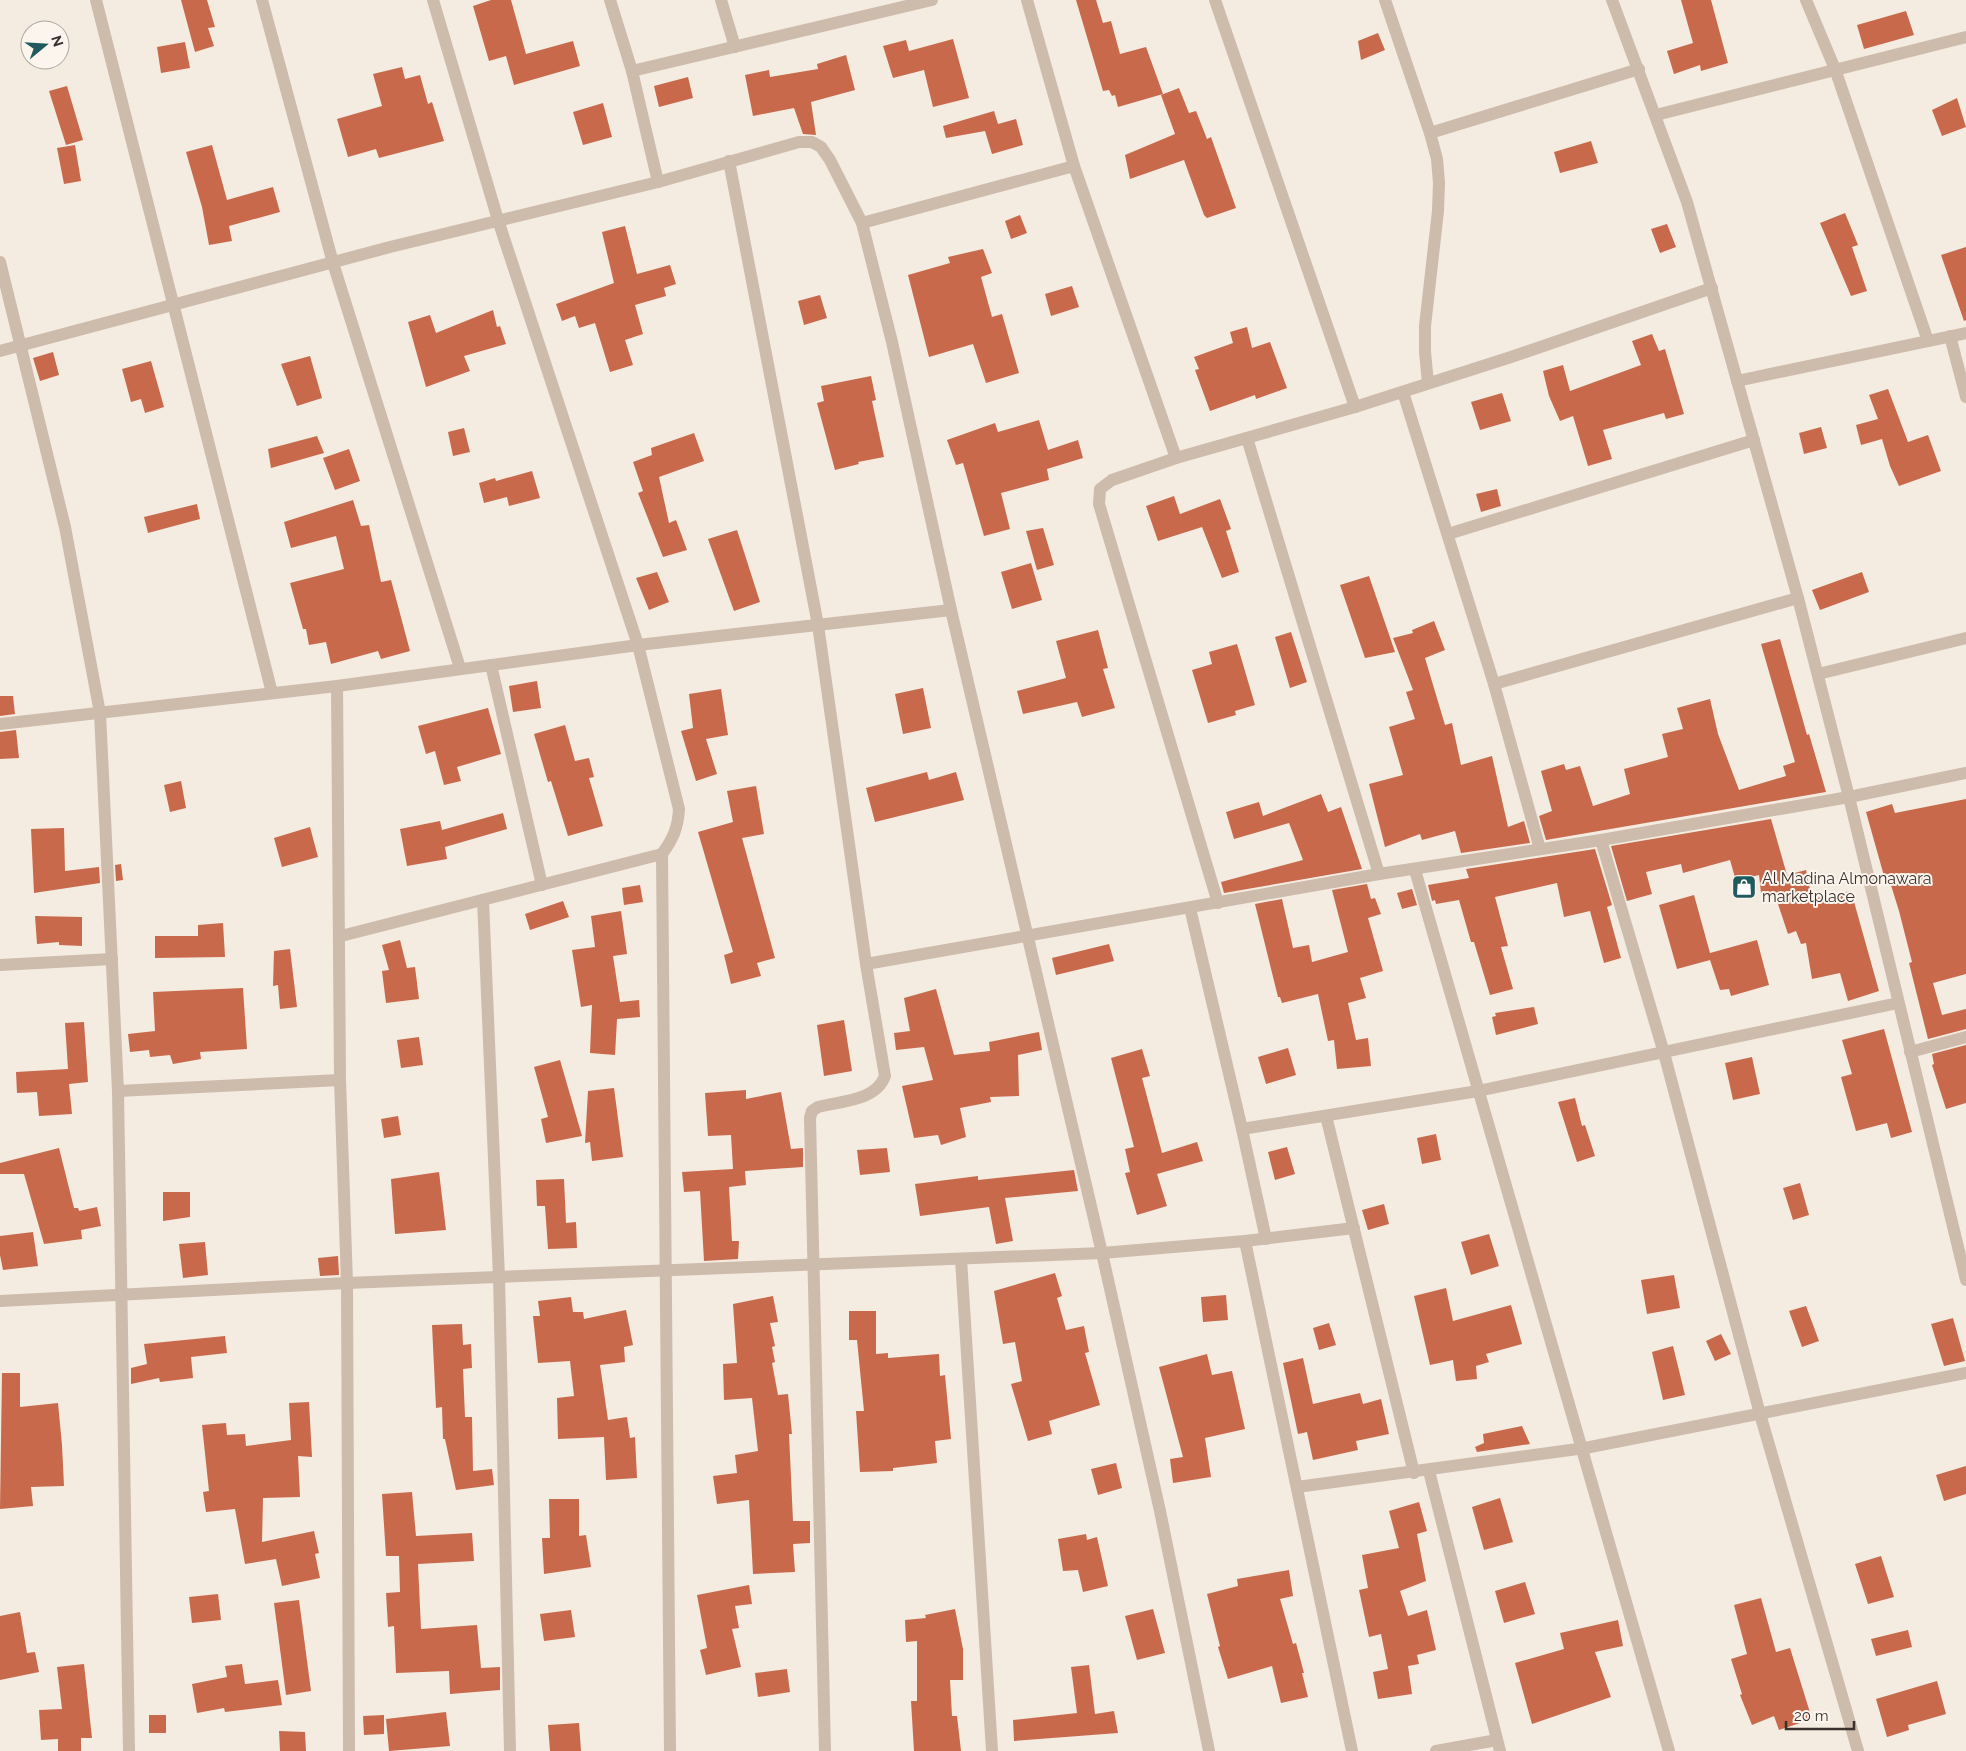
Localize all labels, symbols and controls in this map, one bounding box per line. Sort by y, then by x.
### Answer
north arrow [20,20,70,70]
text: N [48,33,67,49]
place label: Al Madina Almonawara marketplace [1762,869,1932,906]
shop icon: Al Madina Almonawara marketplace [1731,874,1757,900]
scale bar [1786,1698,1854,1730]
text: 20 m [1794,1707,1829,1725]

